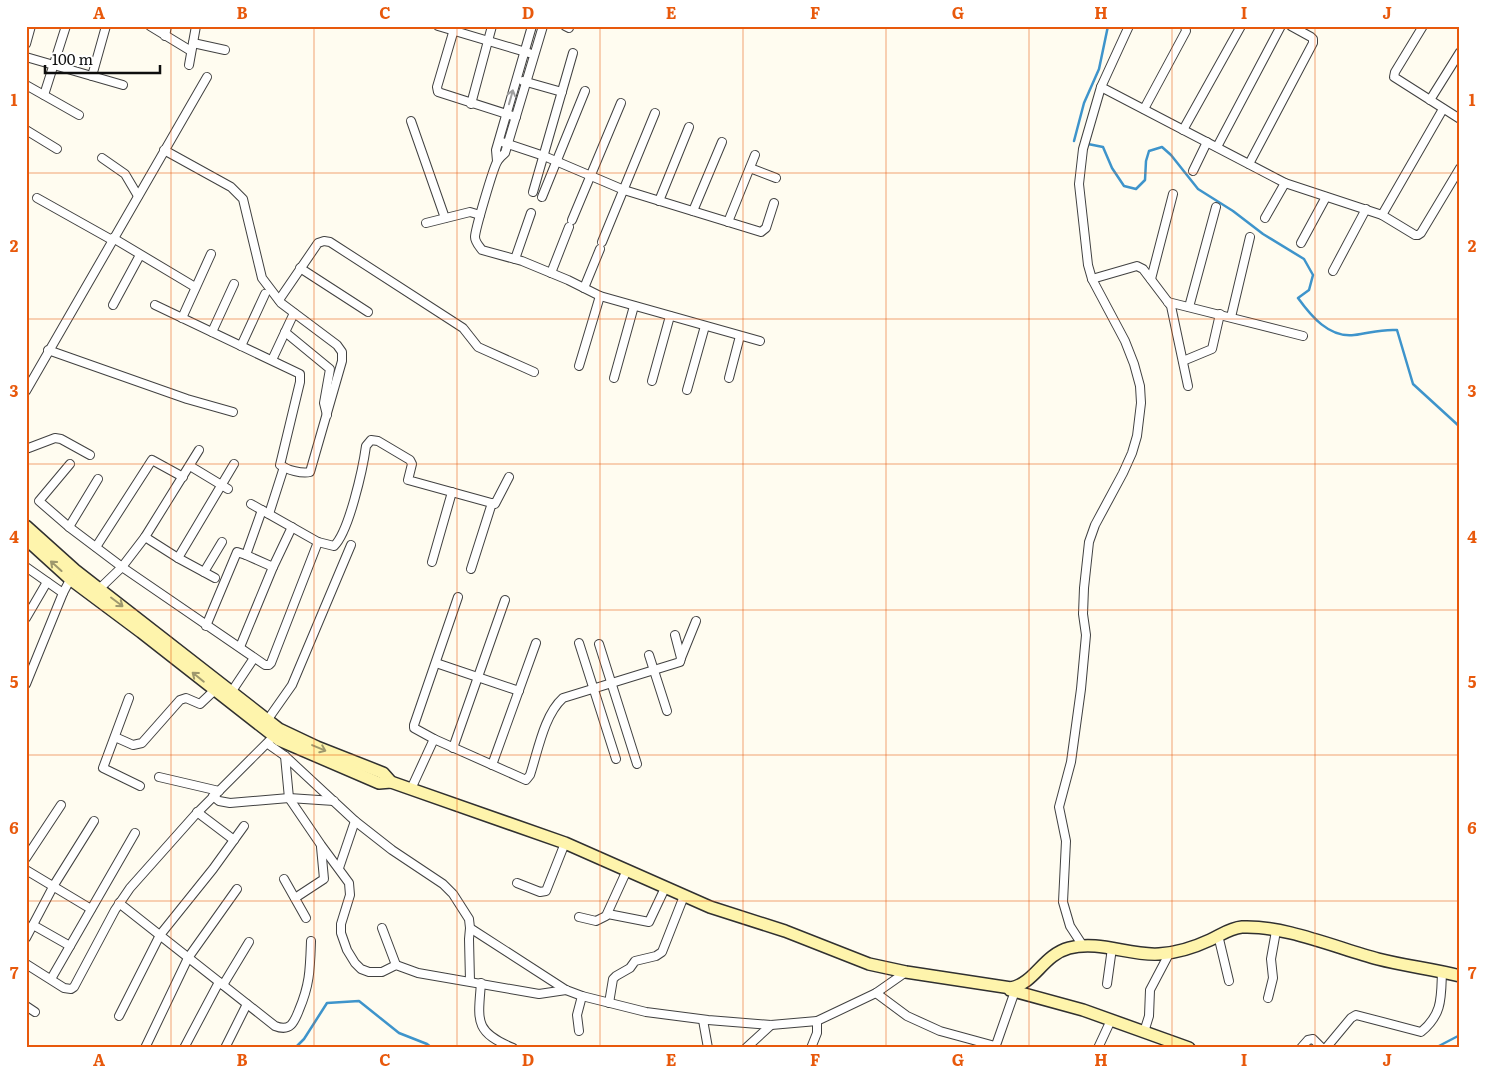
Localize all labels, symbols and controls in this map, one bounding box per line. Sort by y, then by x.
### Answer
text: A [93,0,105,24]
text: B [236,0,248,24]
text: C [379,0,391,24]
text: D [522,0,534,24]
text: E [666,0,677,24]
text: F [810,0,820,24]
text: G [952,0,964,24]
text: H [1094,0,1108,24]
text: I [1241,0,1247,24]
text: J [1382,0,1392,24]
scale bar [45,42,160,74]
text: 100 m [52,47,93,70]
text: 1 [11,87,18,111]
text: 1 [1469,87,1476,111]
one-way arrow [507,90,517,106]
text: 2 [10,233,19,257]
text: 2 [1468,233,1477,257]
text: 3 [10,378,19,402]
text: 3 [1468,378,1477,402]
text: 4 [9,524,19,548]
text: 4 [1467,524,1477,548]
one-way arrow [50,561,63,572]
one-way arrow [110,597,124,607]
text: 5 [10,669,19,693]
text: 5 [1468,669,1477,693]
one-way arrow [191,672,205,682]
one-way arrow [311,743,326,753]
text: 6 [9,815,19,839]
text: 6 [1467,815,1477,839]
text: 7 [10,960,19,984]
text: 7 [1468,960,1477,984]
text: A [93,1047,105,1071]
text: B [236,1047,248,1071]
text: C [379,1047,391,1071]
text: D [522,1047,534,1071]
text: E [666,1047,677,1071]
text: F [810,1047,820,1071]
text: G [952,1047,964,1071]
text: H [1094,1047,1108,1071]
text: I [1241,1047,1247,1071]
text: J [1382,1047,1392,1071]

